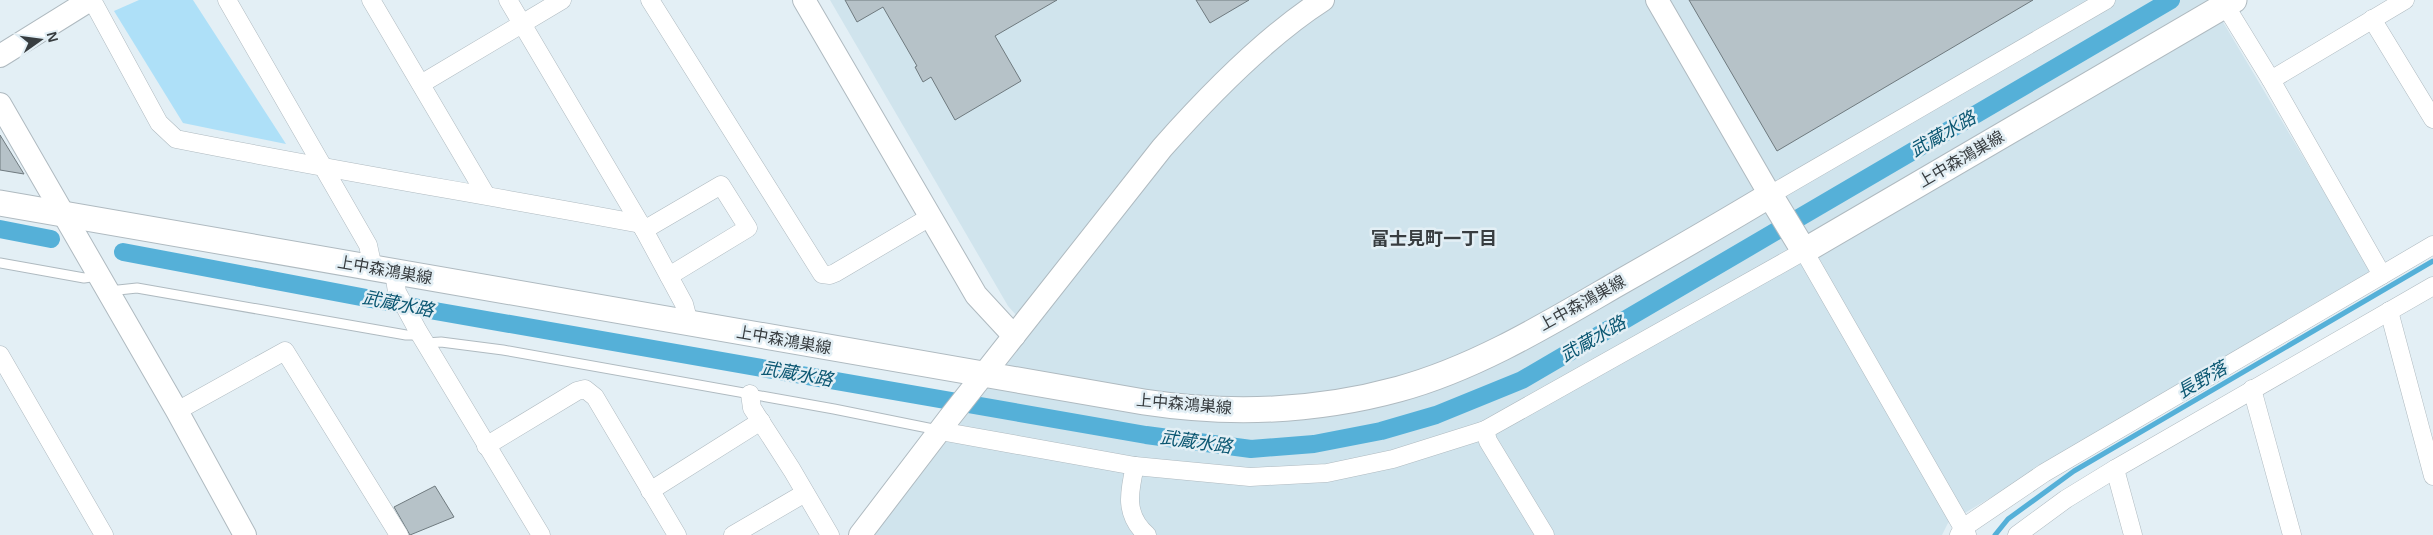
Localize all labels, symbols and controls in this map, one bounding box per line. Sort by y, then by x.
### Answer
north arrow [15,15,65,65]
text: N [44,30,62,44]
water label: 武蔵水路 [1907,106,1981,161]
street label: 上中森鴻巣線 [1915,128,2007,190]
district label: 富士見町一丁目 [1371,229,1497,249]
street label: 上中森鴻巣線 [336,253,434,287]
street label: 上中森鴻巣線 [1536,272,1628,334]
water label: 武蔵水路 [361,287,437,321]
water label: 武蔵水路 [1557,311,1631,366]
street label: 上中森鴻巣線 [735,323,833,357]
water label: 長野落 [2174,356,2233,402]
water label: 武蔵水路 [760,358,836,390]
street label: 上中森鴻巣線 [1135,391,1233,417]
water label: 武蔵水路 [1159,427,1235,457]

